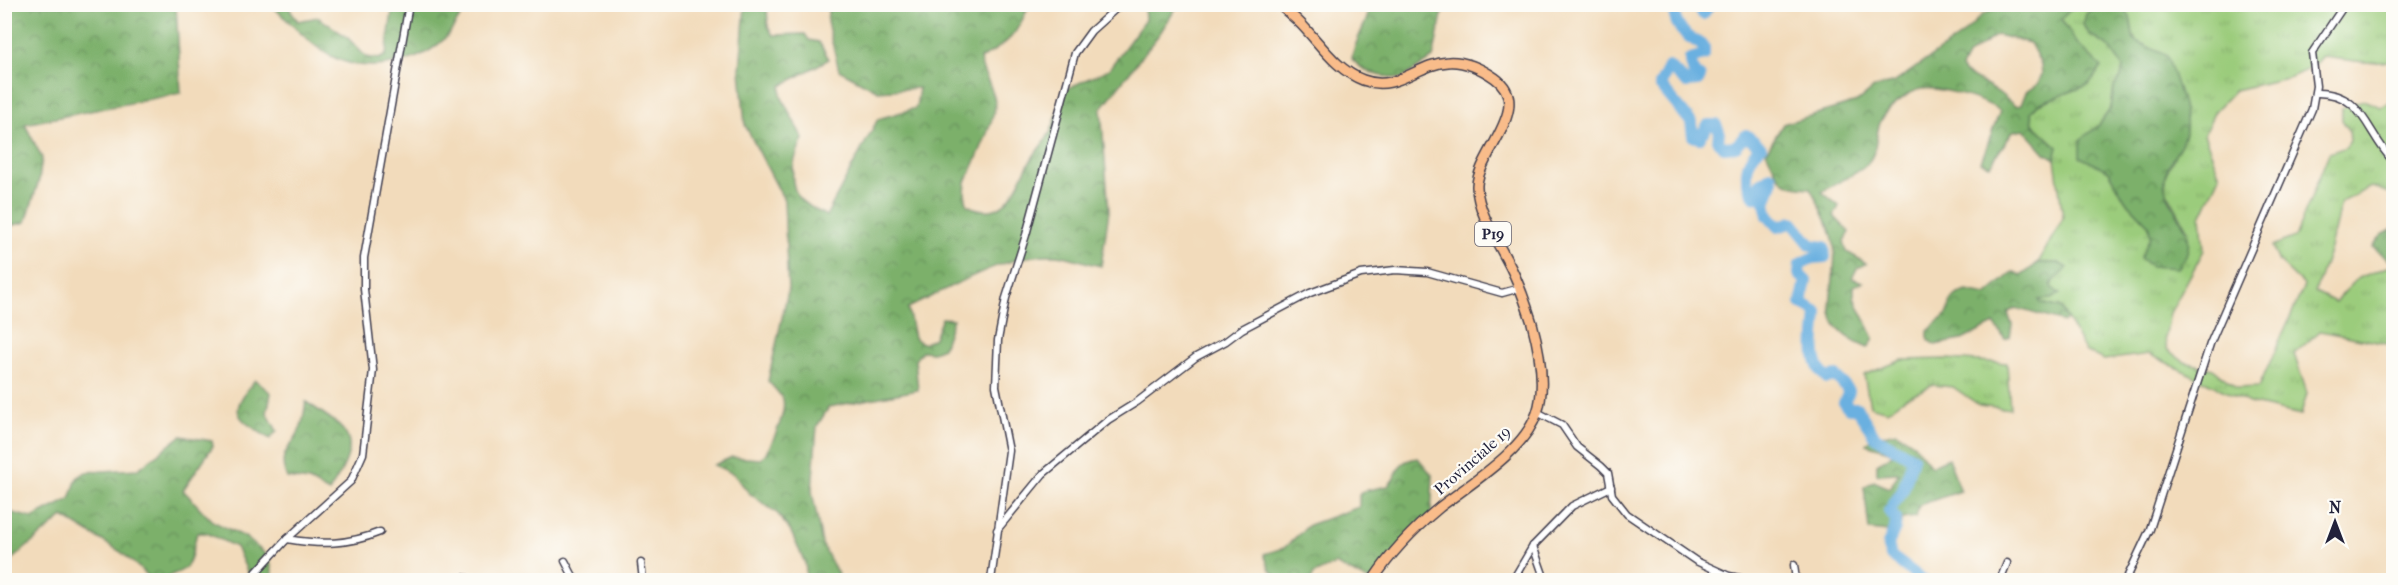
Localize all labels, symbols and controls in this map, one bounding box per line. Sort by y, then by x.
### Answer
road number: P19 [1475,222,1511,246]
street label: Provinciale 19 [1430,422,1514,499]
north arrow [2305,492,2365,552]
text: N [2329,498,2342,517]

